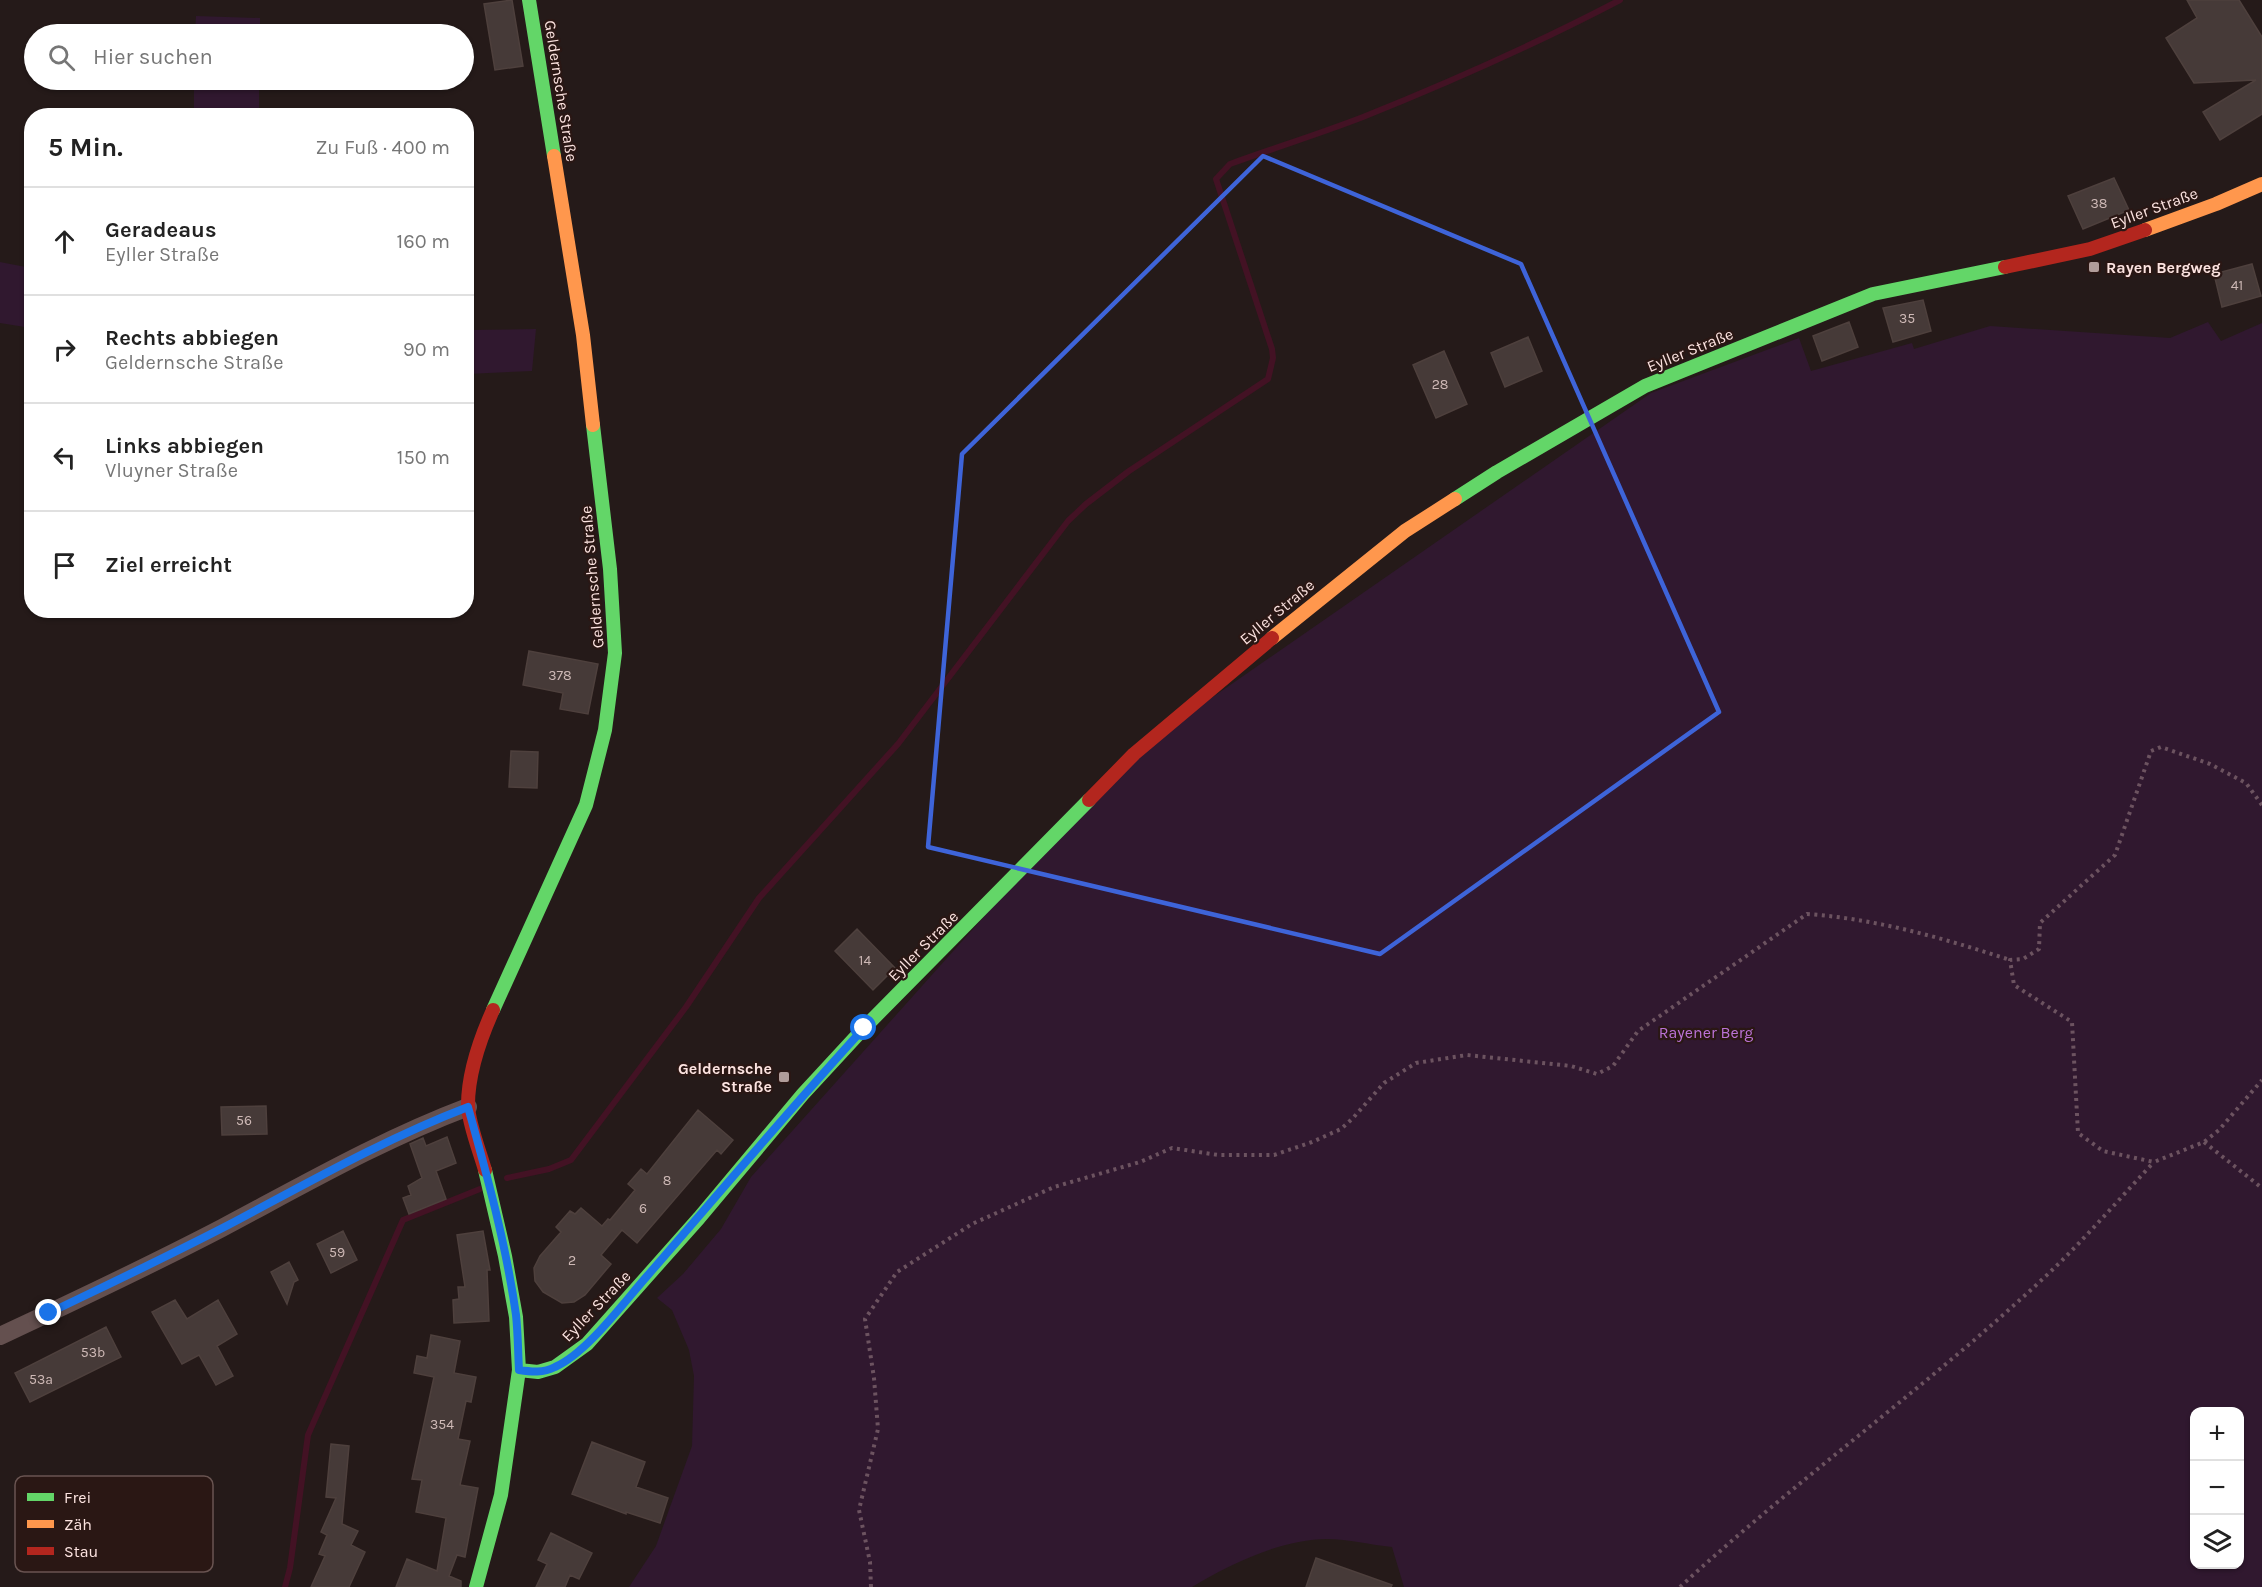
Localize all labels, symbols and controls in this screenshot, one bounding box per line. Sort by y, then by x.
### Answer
street label: Geldernsche Straße [540,19,582,163]
search box [24,24,474,90]
icon: search [45,41,78,74]
text: Hier suchen [93,44,213,70]
text: 5 Min. [48,132,123,163]
text: Zu Fuß · 400 m [315,136,450,159]
street label: Eyller Straße [2108,183,2200,233]
house number: 38 [2091,195,2107,212]
text: Geradeaus [105,217,217,243]
icon: ahead [48,225,81,258]
text: 160 m [397,230,450,253]
text: Eyller Straße [105,243,219,266]
place label: Rayen Bergweg [2106,258,2220,277]
marker: Rayen Bergweg [2087,260,2101,274]
house number: 41 [2231,277,2243,294]
house number: 35 [1899,310,1915,327]
street label: Eyller Straße [1644,324,1736,376]
text: Rechts abbiegen [105,325,279,351]
icon: right [48,333,81,366]
text: 90 m [403,338,450,361]
text: Geldernsche Straße [105,351,283,374]
house number: 28 [1432,376,1448,393]
text: Links abbiegen [105,433,264,459]
icon: left [48,441,81,474]
text: 150 m [397,446,450,469]
text: Vluyner Straße [105,459,238,482]
street label: Geldernsche Straße [576,505,608,649]
icon: arrive [48,549,81,582]
text: Ziel erreicht [105,552,232,578]
street label: Eyller Straße [1236,575,1318,649]
house number: 378 [548,667,572,684]
street label: Eyller Straße [884,907,962,985]
house number: 14 [859,952,871,969]
route start [850,1014,876,1040]
park label: Rayener Berg [1659,1023,1753,1042]
place label: Geldernsche Straße [678,1059,772,1096]
marker: Geldernsche Straße [777,1070,791,1084]
house number: 56 [236,1112,252,1129]
house number: 8 [663,1172,671,1189]
house number: 6 [639,1200,647,1217]
house number: 59 [329,1244,345,1261]
house number: 2 [568,1252,576,1269]
street label: Eyller Straße [557,1266,635,1346]
route end [35,1299,61,1325]
house number: 53b [81,1344,105,1361]
house number: 53a [29,1371,53,1388]
map controls [2190,1407,2244,1569]
button: + [2190,1407,2244,1461]
house number: 354 [430,1416,454,1433]
button: − [2190,1461,2244,1515]
legend [15,1476,213,1572]
text: Frei [64,1488,91,1507]
text: Zäh [64,1515,92,1534]
button: layers [2190,1515,2244,1569]
text: Stau [64,1542,98,1561]

